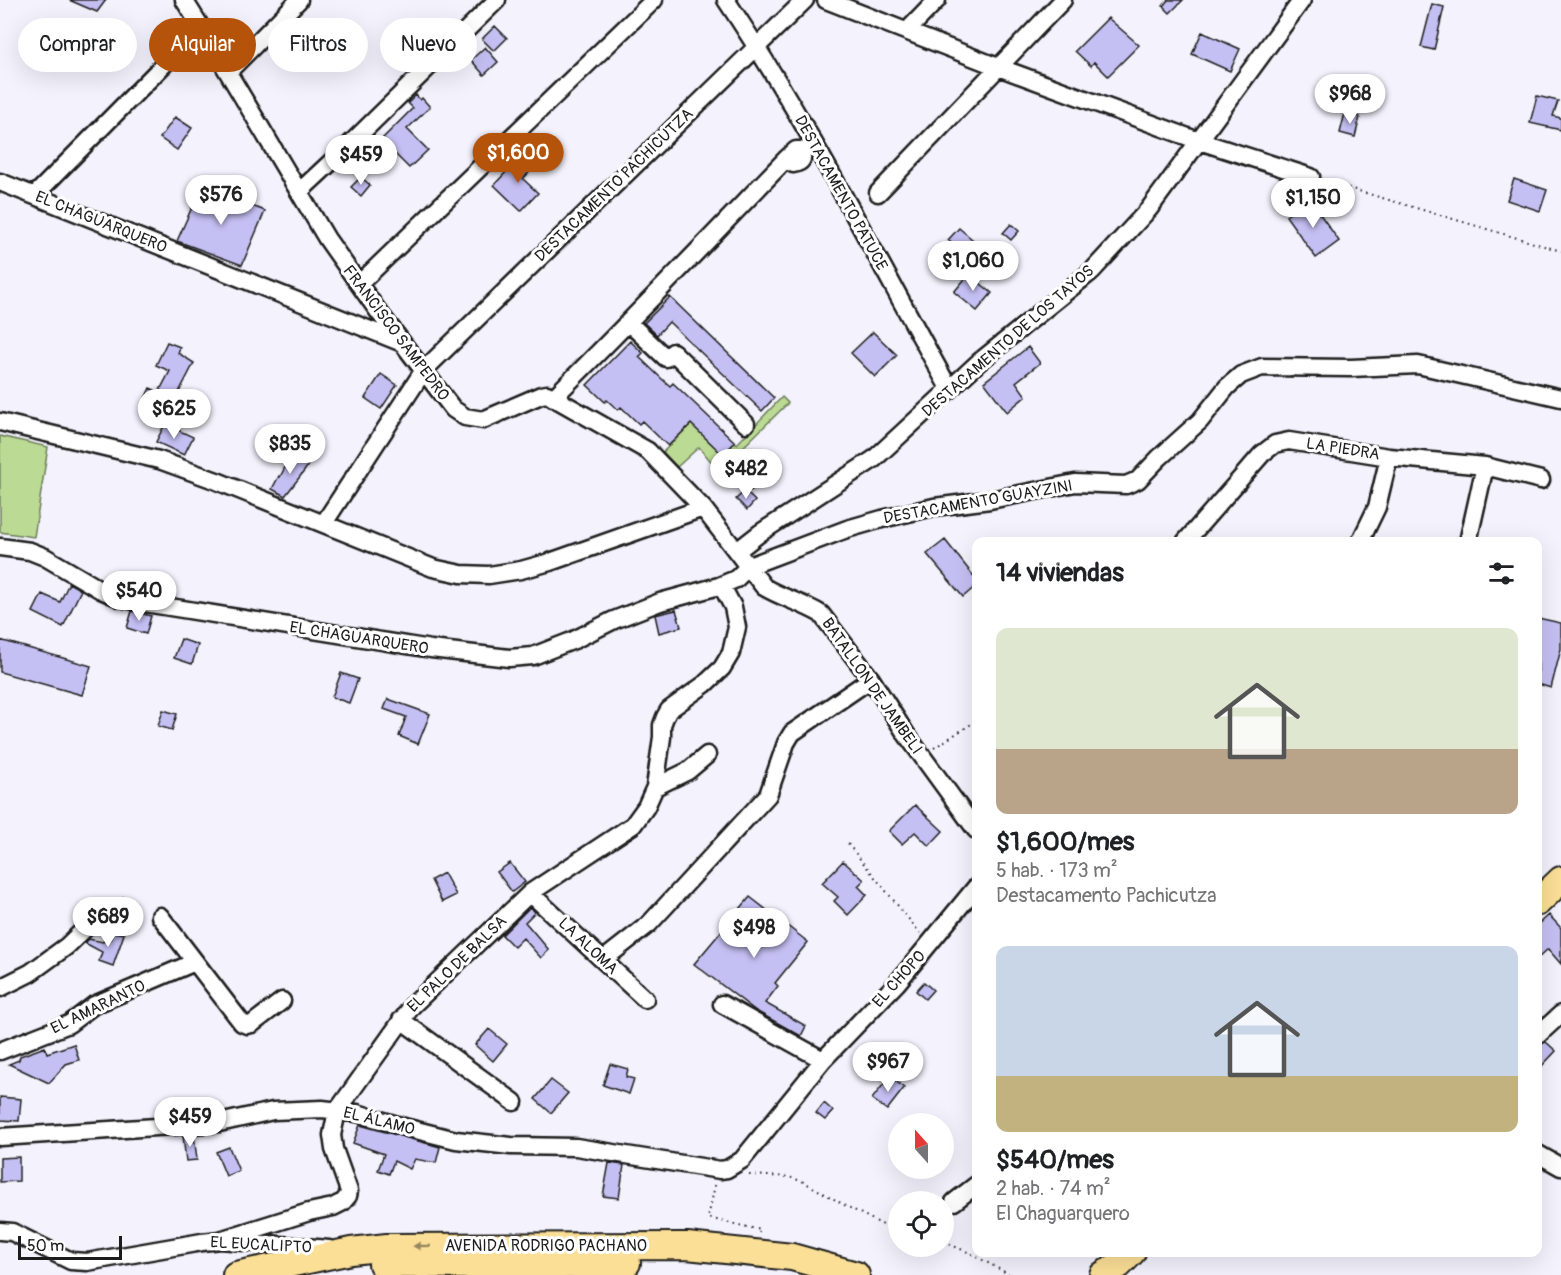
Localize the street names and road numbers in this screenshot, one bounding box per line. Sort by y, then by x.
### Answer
street label: DESTACAMENTO PACHICUTZA [531,104,697,266]
street label: DESTACAMENTO PATUCE [790,112,892,274]
street label: EL CHAGUARQUERO [32,186,170,258]
street label: FRANCISCO SAMPEDRO [339,261,453,405]
street label: DESTACAMENTO DE LOS TAYOS [918,261,1098,421]
street label: LA PIEDRA [1305,433,1381,465]
street label: DESTACAMENTO GUAYZINI [882,476,1074,528]
street label: BATALLON DE JAMBELI [817,614,927,758]
street label: EL CHAGUARQUERO [288,617,430,659]
street label: EL PALO DE BALSA [403,911,511,1017]
street label: LA ALOMA [554,913,622,979]
street label: EL CHOPO [868,946,930,1012]
street label: EL AMARANTO [48,976,148,1038]
street label: EL ÁLAMO [341,1103,417,1139]
street label: EL EUCALIPTO [210,1232,312,1258]
street label: AVENIDA RODRIGO PACHANO [445,1236,647,1256]

